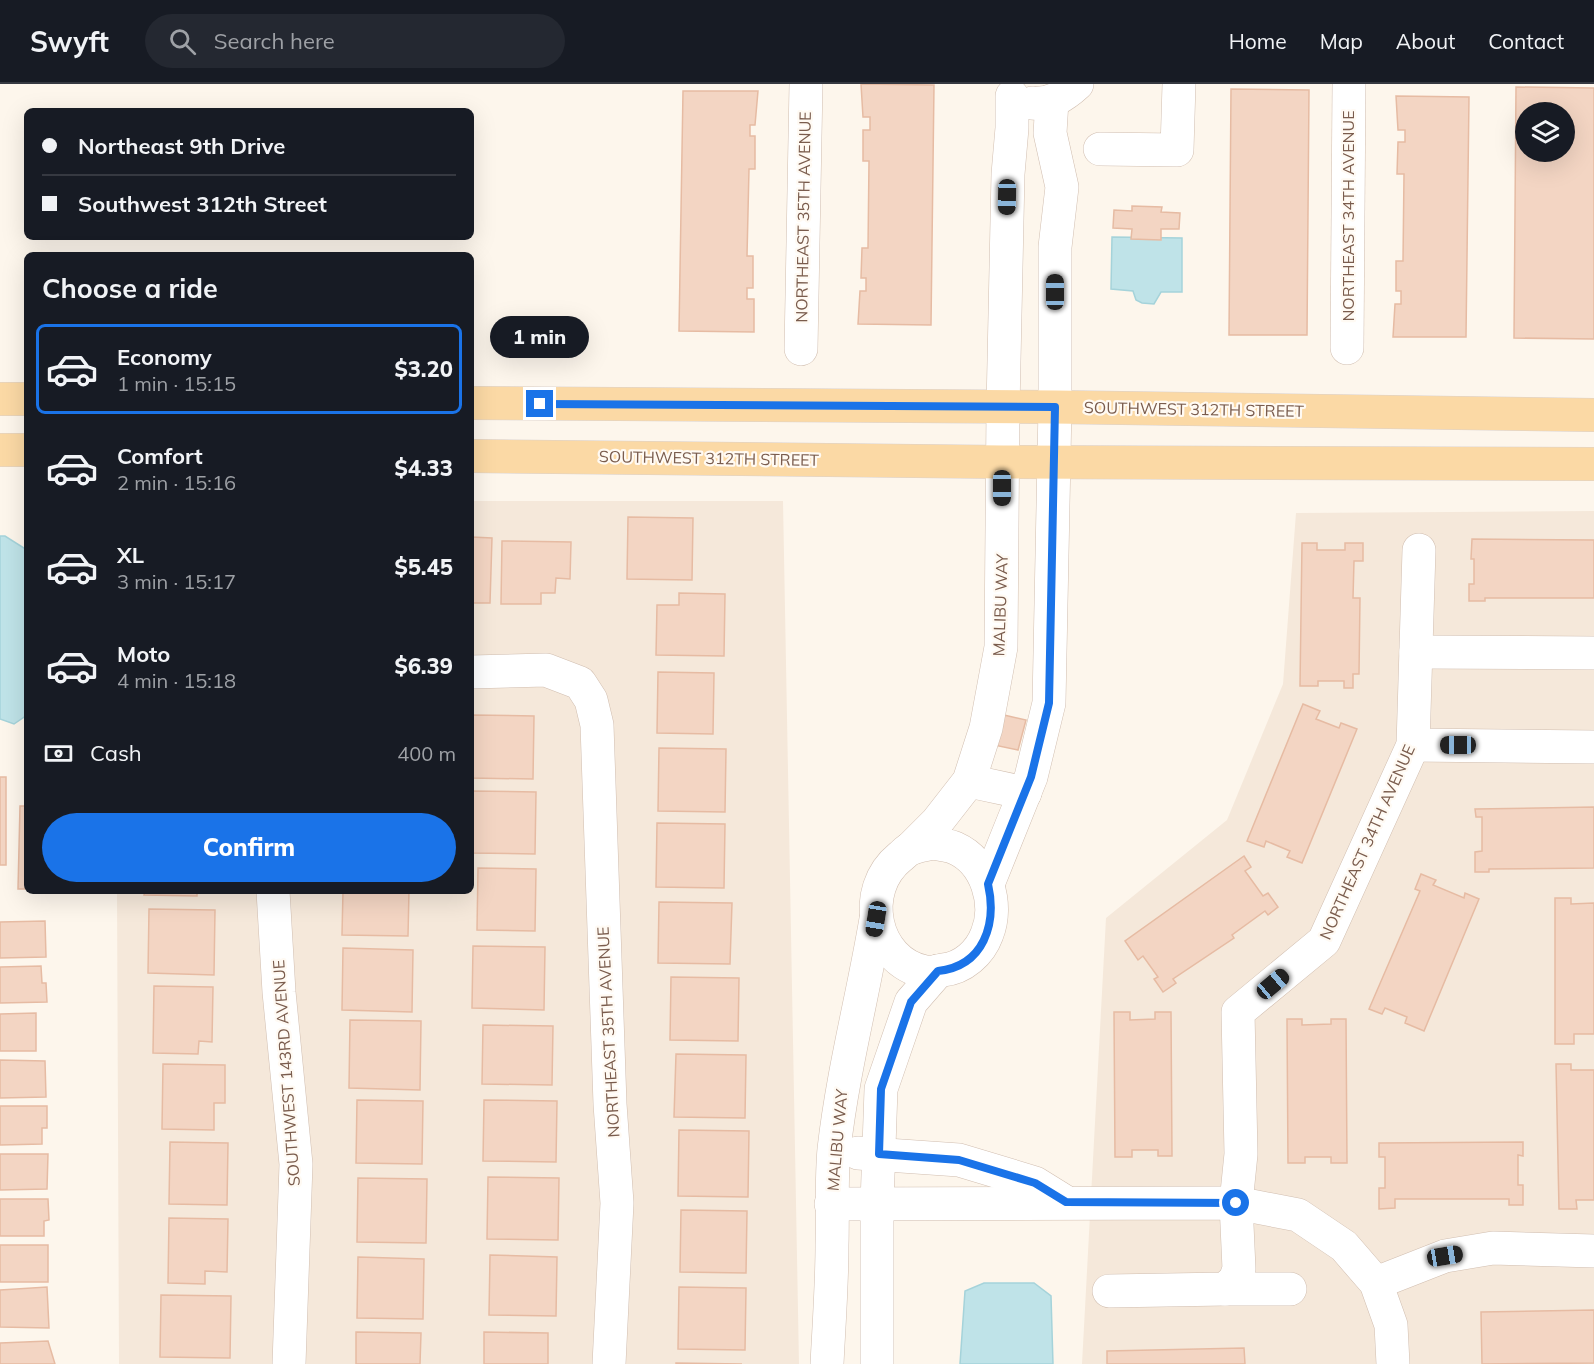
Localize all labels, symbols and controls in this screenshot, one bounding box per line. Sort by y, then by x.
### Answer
search box [145,14,565,68]
text: Swyft [30,24,109,59]
icon: search [166,25,199,58]
text: Search here [214,27,335,55]
text: Home [1229,28,1287,54]
text: Map [1320,28,1363,54]
text: About [1396,28,1455,54]
text: Contact [1488,28,1564,54]
map controls [1515,102,1575,162]
button: layers [1515,102,1575,162]
street label: NORTHEAST 34TH AVENUE [1338,110,1358,322]
street label: NORTHEAST 35TH AVENUE [791,111,815,323]
text: Northeast 9th Drive [78,132,285,160]
car [998,179,1016,215]
text: Southwest 312th Street [78,190,327,218]
text: Choose a ride [42,271,218,305]
car [1046,274,1064,310]
callout: 1 min [490,317,590,359]
text: 1 min [513,324,566,349]
icon: car [45,342,99,396]
text: Economy [117,343,212,371]
text: $3.20 [394,355,453,383]
text: 1 min · 15:15 [117,371,236,396]
route end [526,390,553,417]
street label: SOUTHWEST 312TH STREET [1084,397,1305,421]
icon: car [45,441,99,495]
text: Comfort [117,442,203,470]
street label: SOUTHWEST 312TH STREET [599,446,820,470]
text: $4.33 [394,454,453,482]
text: 2 min · 15:16 [117,470,236,495]
car [993,470,1011,506]
icon: car [45,540,99,594]
text: XL [117,541,144,569]
text: $5.45 [394,553,453,581]
street label: MALIBU WAY [988,553,1012,657]
text: 3 min · 15:17 [117,569,236,594]
icon: car [45,639,99,693]
text: Moto [117,640,170,668]
text: $6.39 [394,652,453,680]
text: 4 min · 15:18 [117,668,236,693]
car [1440,736,1476,754]
icon: cash [42,737,75,770]
text: Cash [90,739,142,767]
text: 400 m [397,741,456,766]
street label: NORTHEAST 34TH AVENUE [1315,741,1419,943]
button: Confirm [42,813,456,882]
car [864,900,888,938]
street label: NORTHEAST 35TH AVENUE [592,926,624,1138]
street label: SOUTHWEST 143RD AVENUE [268,959,304,1187]
car [1253,966,1293,1002]
street label: MALIBU WAY [823,1088,851,1192]
route start [1222,1189,1249,1216]
car [1426,1244,1464,1268]

